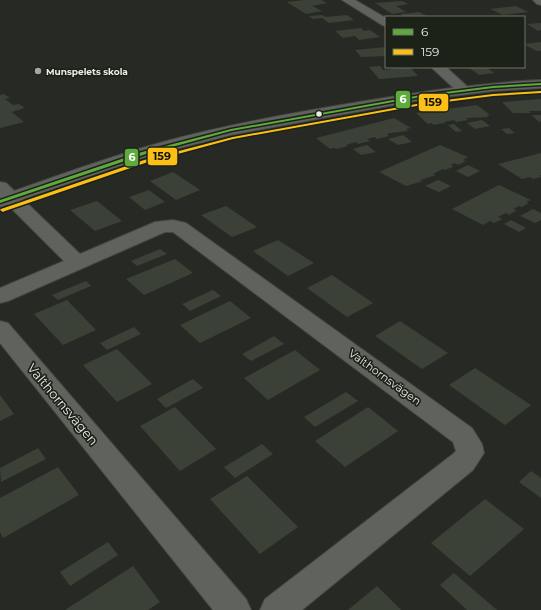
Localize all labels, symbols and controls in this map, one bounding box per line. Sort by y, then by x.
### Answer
legend [385,16,525,68]
text: 6 [421,24,428,39]
text: 159 [421,44,439,59]
marker: Munspelets skola [33,66,43,76]
place label: Munspelets skola [46,66,128,77]
line badge: 6 [395,90,411,109]
text: 6 [399,92,407,106]
line badge: 159 [418,93,449,112]
text: 159 [424,95,442,109]
unlabelled marker [314,109,324,119]
line badge: 159 [147,147,178,166]
line badge: 6 [124,148,139,167]
text: 159 [153,149,171,163]
text: 6 [128,150,136,164]
street label: Valthornsvägen [346,346,424,408]
street label: Valthornsvägen [24,360,102,448]

